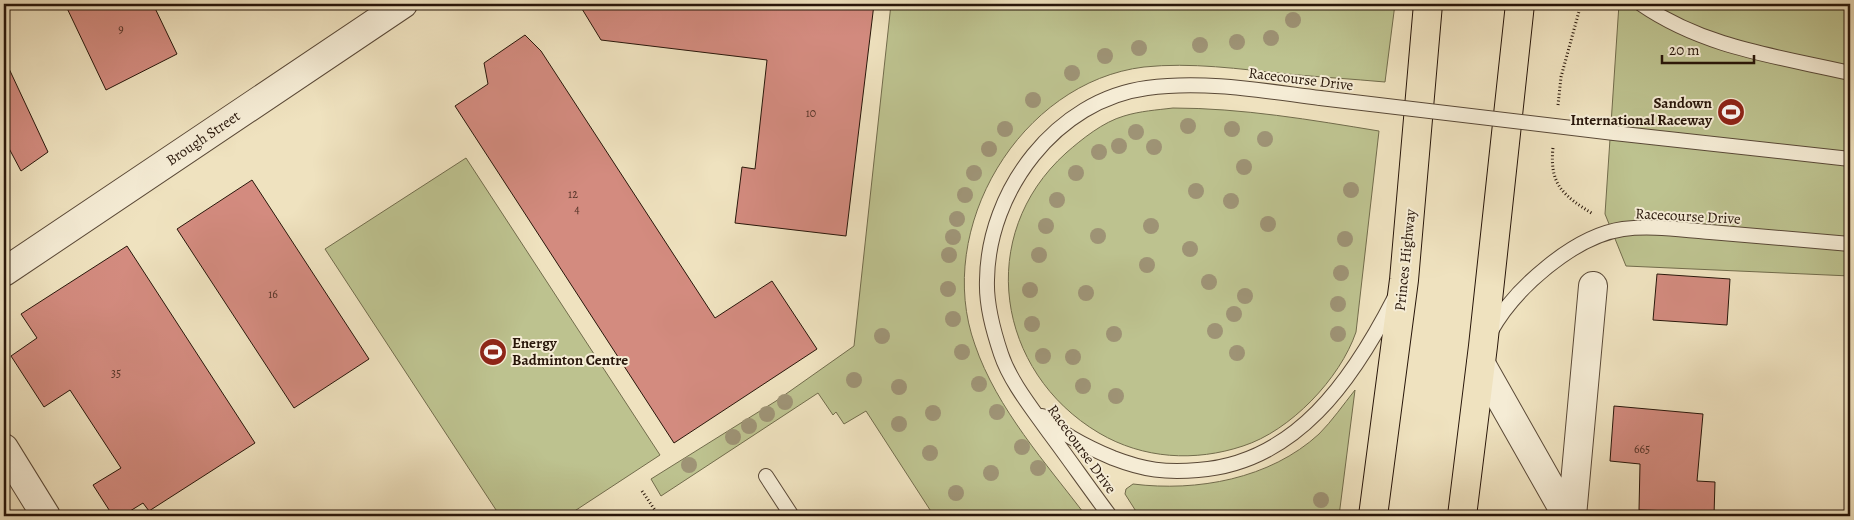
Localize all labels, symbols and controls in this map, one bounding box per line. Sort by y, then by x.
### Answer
house number: 9 [118,21,124,37]
scale bar [1662,32,1754,64]
text: 20 m [1669,40,1700,60]
street label: Racecourse Drive [1247,63,1355,95]
place label: Sandown International Raceway [1570,93,1713,130]
sports icon: Sandown International Raceway [1716,97,1746,127]
house number: 10 [806,105,816,121]
street label: Brough Street [162,106,244,170]
house number: 12 [568,186,578,202]
house number: 4 [574,201,580,217]
street label: Racecourse Drive [1635,203,1742,229]
street label: Princes Highway [1390,208,1420,312]
house number: 16 [268,286,278,302]
place label: Energy Badminton Centre [512,333,628,370]
sports icon: Energy Badminton Centre [478,337,508,367]
house number: 35 [111,365,121,381]
street label: Racecourse Drive [1043,400,1121,498]
house number: 665 [1634,441,1650,457]

